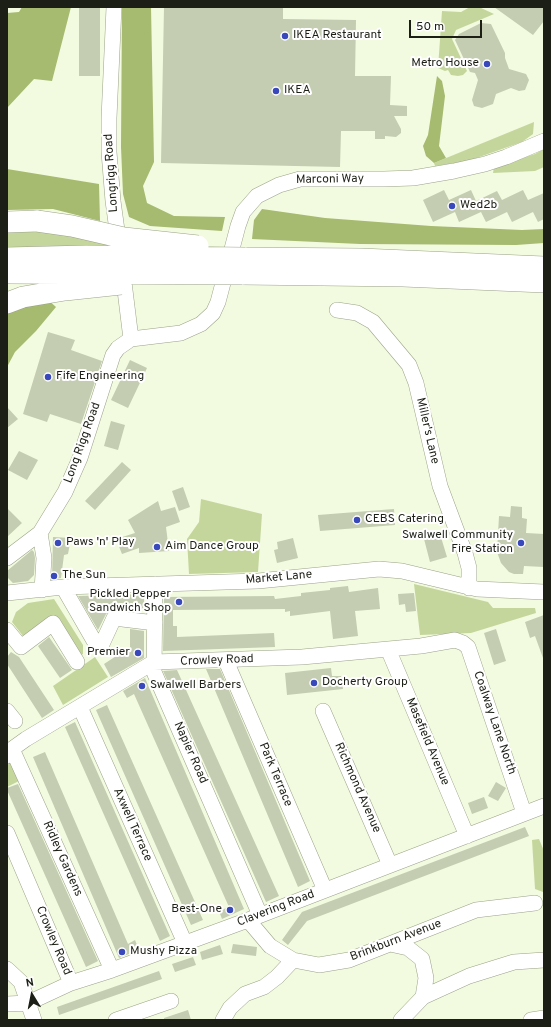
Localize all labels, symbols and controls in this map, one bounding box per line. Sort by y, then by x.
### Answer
scale bar [411,12,484,38]
text: 50 m [416,19,444,35]
place label: IKEA Restaurant [293,29,382,43]
marker: IKEA Restaurant [280,31,290,41]
place label: Metro House [411,57,479,71]
marker: Metro House [482,59,492,69]
place label: IKEA [284,84,311,98]
marker: IKEA [271,86,281,96]
street label: Longrigg Road [102,133,122,213]
street label: Marconi Way [296,172,364,188]
place label: Wed2b [460,199,497,213]
marker: Wed2b [447,201,457,211]
place label: Fife Engineering [56,370,144,384]
marker: Fife Engineering [43,372,53,382]
street label: Miller's Lane [412,396,442,466]
street label: Long Rigg Road [62,401,104,485]
place label: CEBS Catering [365,513,444,527]
marker: CEBS Catering [352,515,362,525]
place label: Swalwell Community Fire Station [402,529,513,557]
place label: Paws 'n' Play [66,536,135,550]
marker: Paws 'n' Play [53,538,63,548]
marker: Swalwell Community Fire Station [516,538,526,548]
place label: Aim Dance Group [165,540,259,554]
marker: Aim Dance Group [152,542,162,552]
street label: Market Lane [245,568,313,588]
place label: The Sun [62,569,106,583]
marker: The Sun [49,571,59,581]
place label: Pickled Pepper Sandwich Shop [89,588,171,616]
marker: Pickled Pepper Sandwich Shop [174,597,184,607]
place label: Premier [87,646,130,660]
marker: Premier [133,648,143,658]
street label: Crowley Road [180,653,254,669]
street label: Coalway Lane North [470,669,518,777]
place label: Docherty Group [322,676,408,690]
marker: Docherty Group [309,678,319,688]
place label: Swalwell Barbers [150,679,241,693]
marker: Swalwell Barbers [137,681,147,691]
street label: Masefield Avenue [402,696,452,788]
street label: Napier Road [170,720,210,786]
street label: Park Terrace [255,741,295,809]
street label: Richmond Avenue [331,741,383,835]
street label: Axwell Terrace [109,786,155,864]
street label: Ridley Gardens [39,819,85,899]
street label: Clavering Road [235,888,317,930]
place label: Best-One [171,903,222,917]
street label: Crowley Road [32,904,74,978]
marker: Best-One [225,905,235,915]
street label: Brinkburn Avenue [348,917,444,965]
place label: Mushy Pizza [130,945,197,959]
marker: Mushy Pizza [117,947,127,957]
north arrow [12,975,52,1015]
text: N [25,976,35,991]

